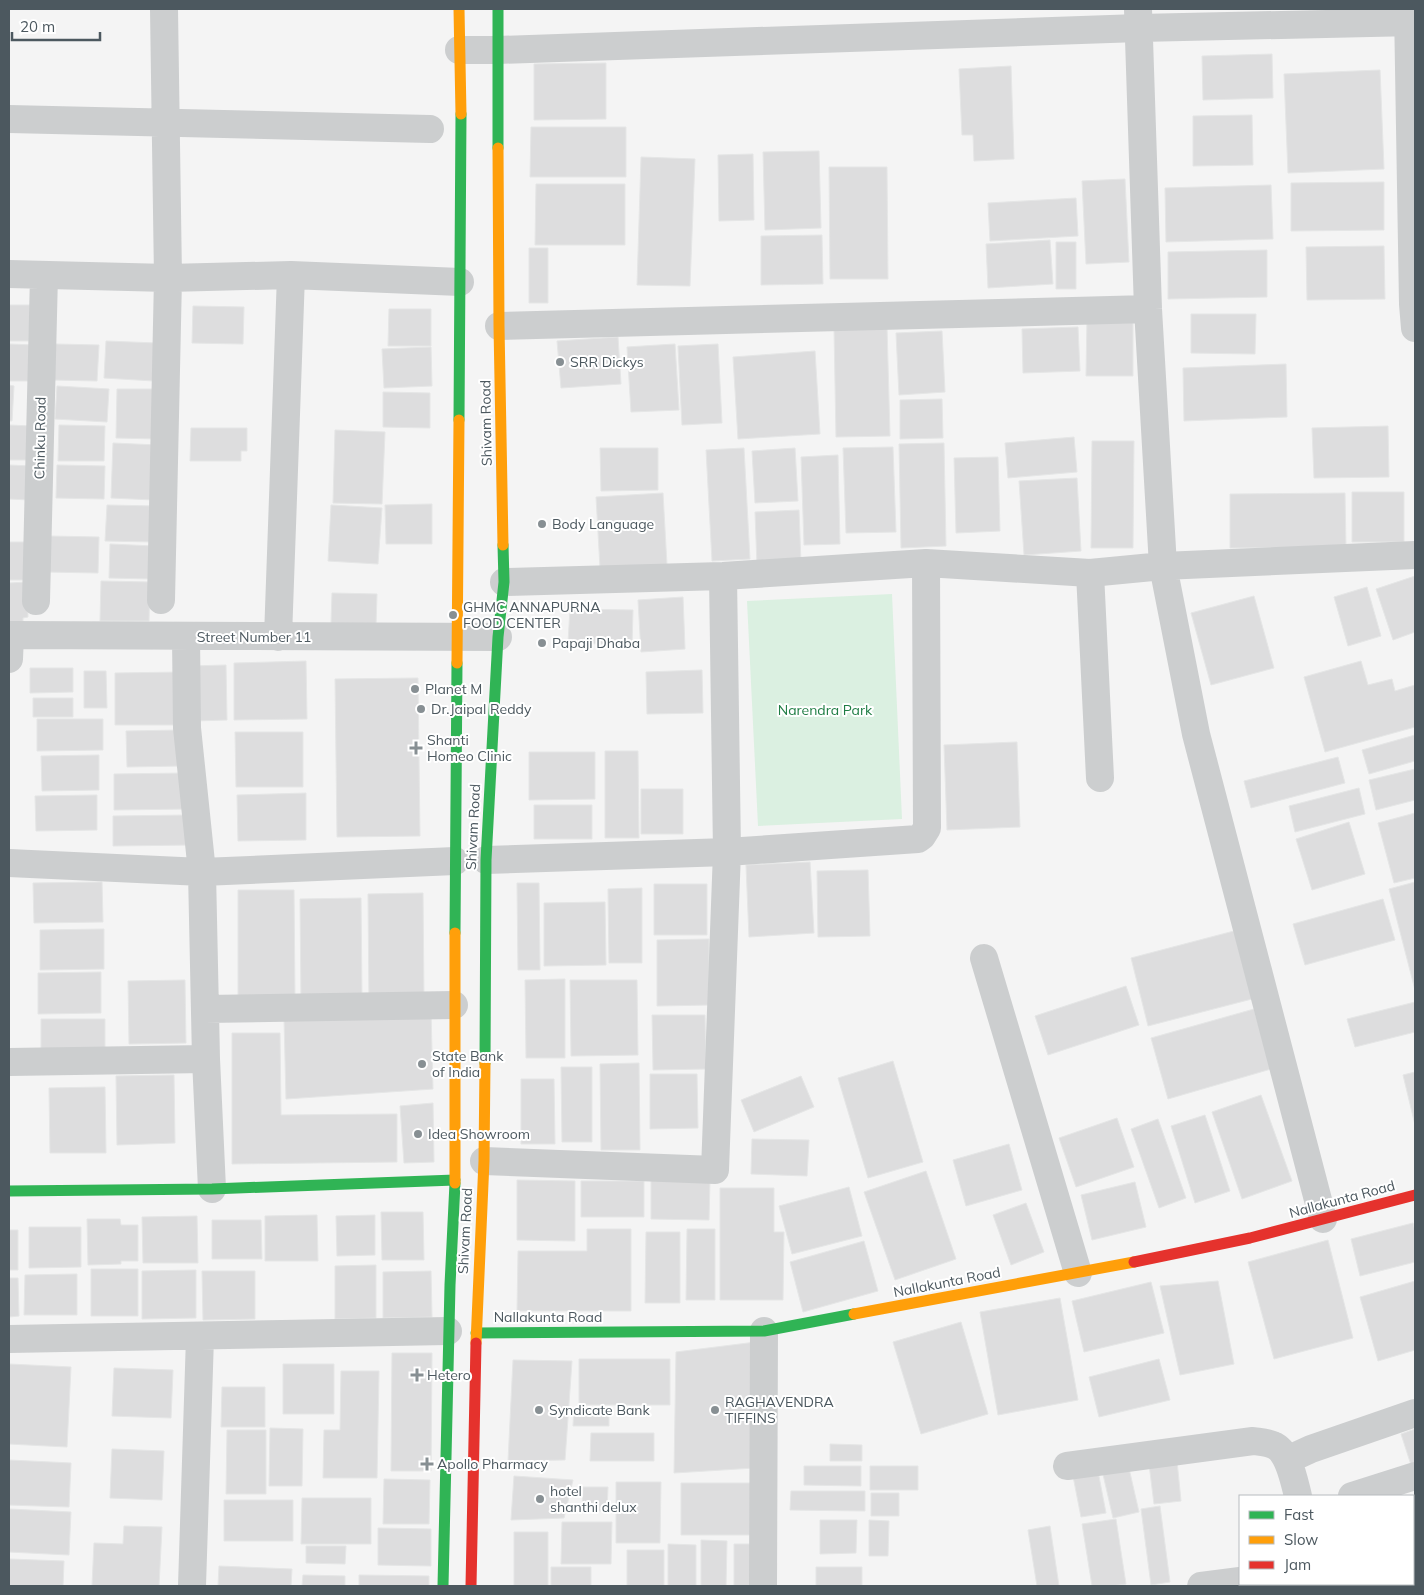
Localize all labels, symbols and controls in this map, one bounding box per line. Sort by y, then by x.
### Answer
scale bar [12,10,100,42]
text: 20 m [20,17,55,36]
place label: SRR Dickys [570,353,644,371]
marker: SRR Dickys [554,356,566,368]
street label: Shivam Road [476,380,496,466]
street label: Chinku Road [30,397,50,479]
place label: Body Language [552,515,654,533]
marker: Body Language [536,518,548,530]
place label: GHMC ANNAPURNA FOOD CENTER [463,598,601,632]
marker: GHMC ANNAPURNA FOOD CENTER [447,609,459,621]
street label: Street Number 11 [197,628,311,646]
place label: Papaji Dhaba [552,634,640,652]
marker: Papaji Dhaba [536,637,548,649]
place label: Planet M [425,680,482,698]
marker: Planet M [409,683,421,695]
place label: Dr.Jaipal Reddy [431,700,532,718]
park label: Narendra Park [778,701,873,719]
marker: Dr.Jaipal Reddy [415,703,427,715]
place label: Shanti Homeo Clinic [427,731,512,765]
marker: Shanti Homeo Clinic [409,741,423,755]
street label: Shivam Road [462,783,484,871]
place label: State Bank of India [432,1047,504,1081]
marker: State Bank of India [416,1058,428,1070]
place label: Idea Showroom [428,1125,530,1143]
marker: Idea Showroom [412,1128,424,1140]
street label: Nallakunta Road [1287,1176,1397,1222]
street label: Shivam Road [454,1187,476,1275]
street label: Nallakunta Road [892,1263,1002,1301]
street label: Nallakunta Road [494,1308,602,1326]
place label: Hetero [427,1366,471,1384]
marker: Hetero [411,1369,423,1381]
place label: RAGHAVENDRA TIFFINS [725,1393,835,1427]
place label: Syndicate Bank [549,1401,650,1419]
marker: Syndicate Bank [533,1404,545,1416]
marker: RAGHAVENDRA TIFFINS [709,1404,721,1416]
place label: Apollo Pharmacy [437,1455,548,1473]
marker: Apollo Pharmacy [421,1458,433,1470]
place label: hotel shanthi delux [550,1482,637,1516]
marker: hotel shanthi delux [534,1493,546,1505]
legend [1239,1495,1414,1585]
text: Fast [1284,1505,1314,1524]
text: Slow [1284,1530,1318,1549]
text: Jam [1284,1555,1311,1574]

